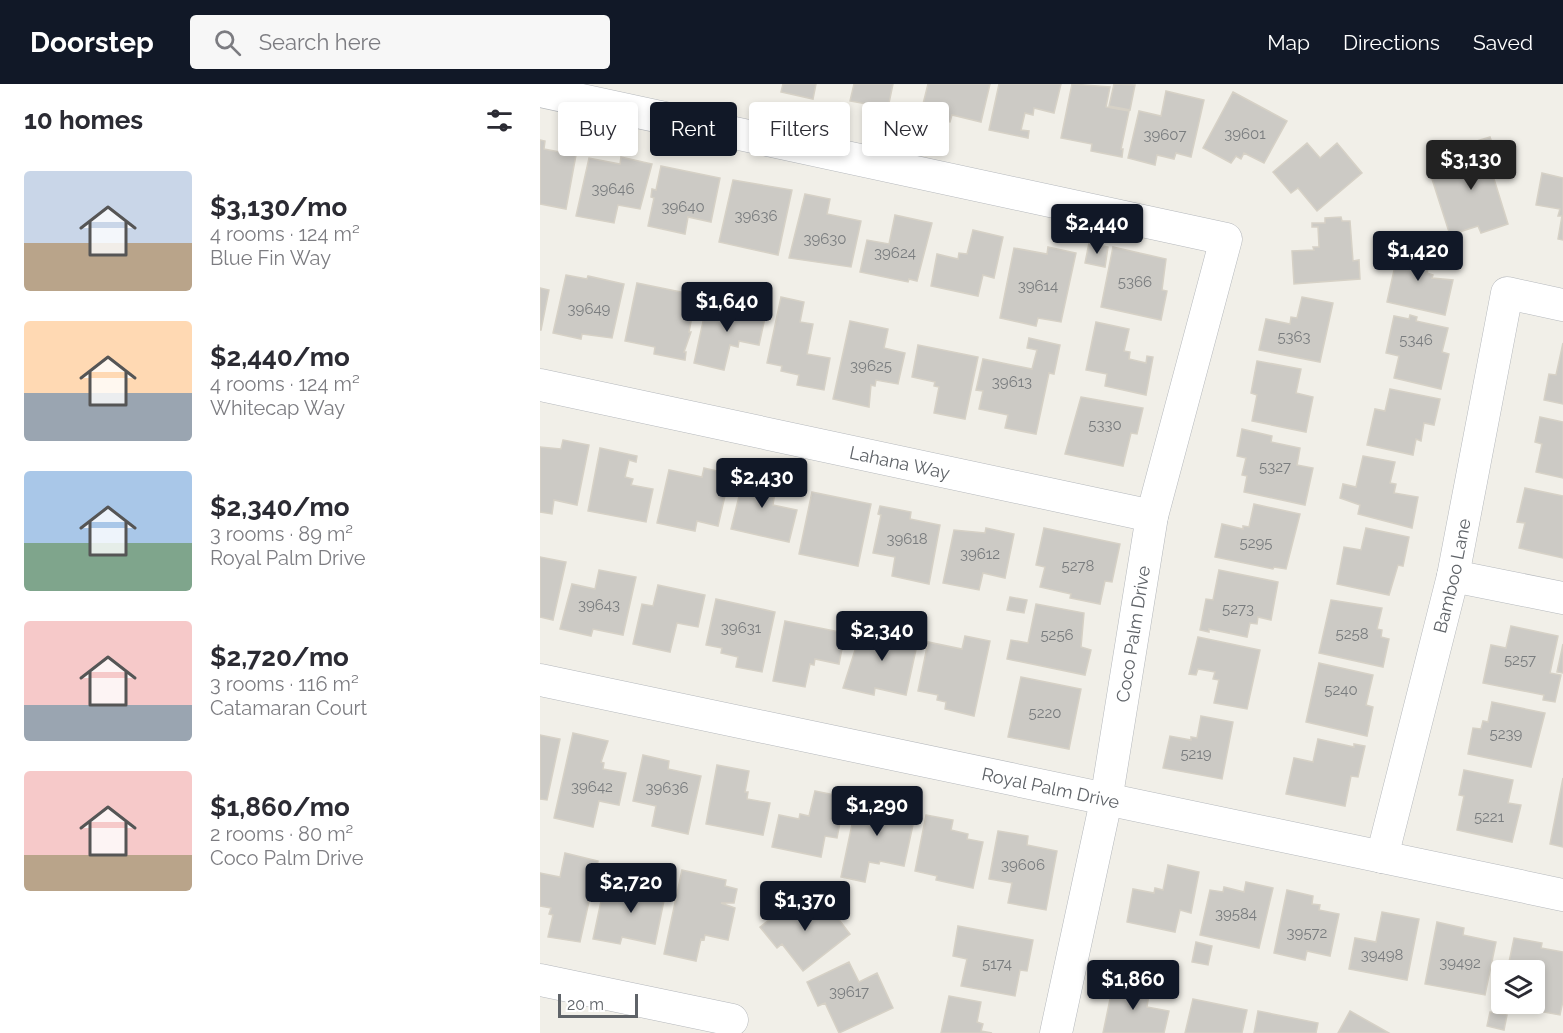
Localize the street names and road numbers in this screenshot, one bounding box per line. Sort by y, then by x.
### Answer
street label: Lahana Way [848,441,952,483]
street label: Bamboo Lane [1429,516,1474,635]
street label: Coco Palm Drive [1112,564,1154,704]
street label: Royal Palm Drive [980,763,1122,812]

